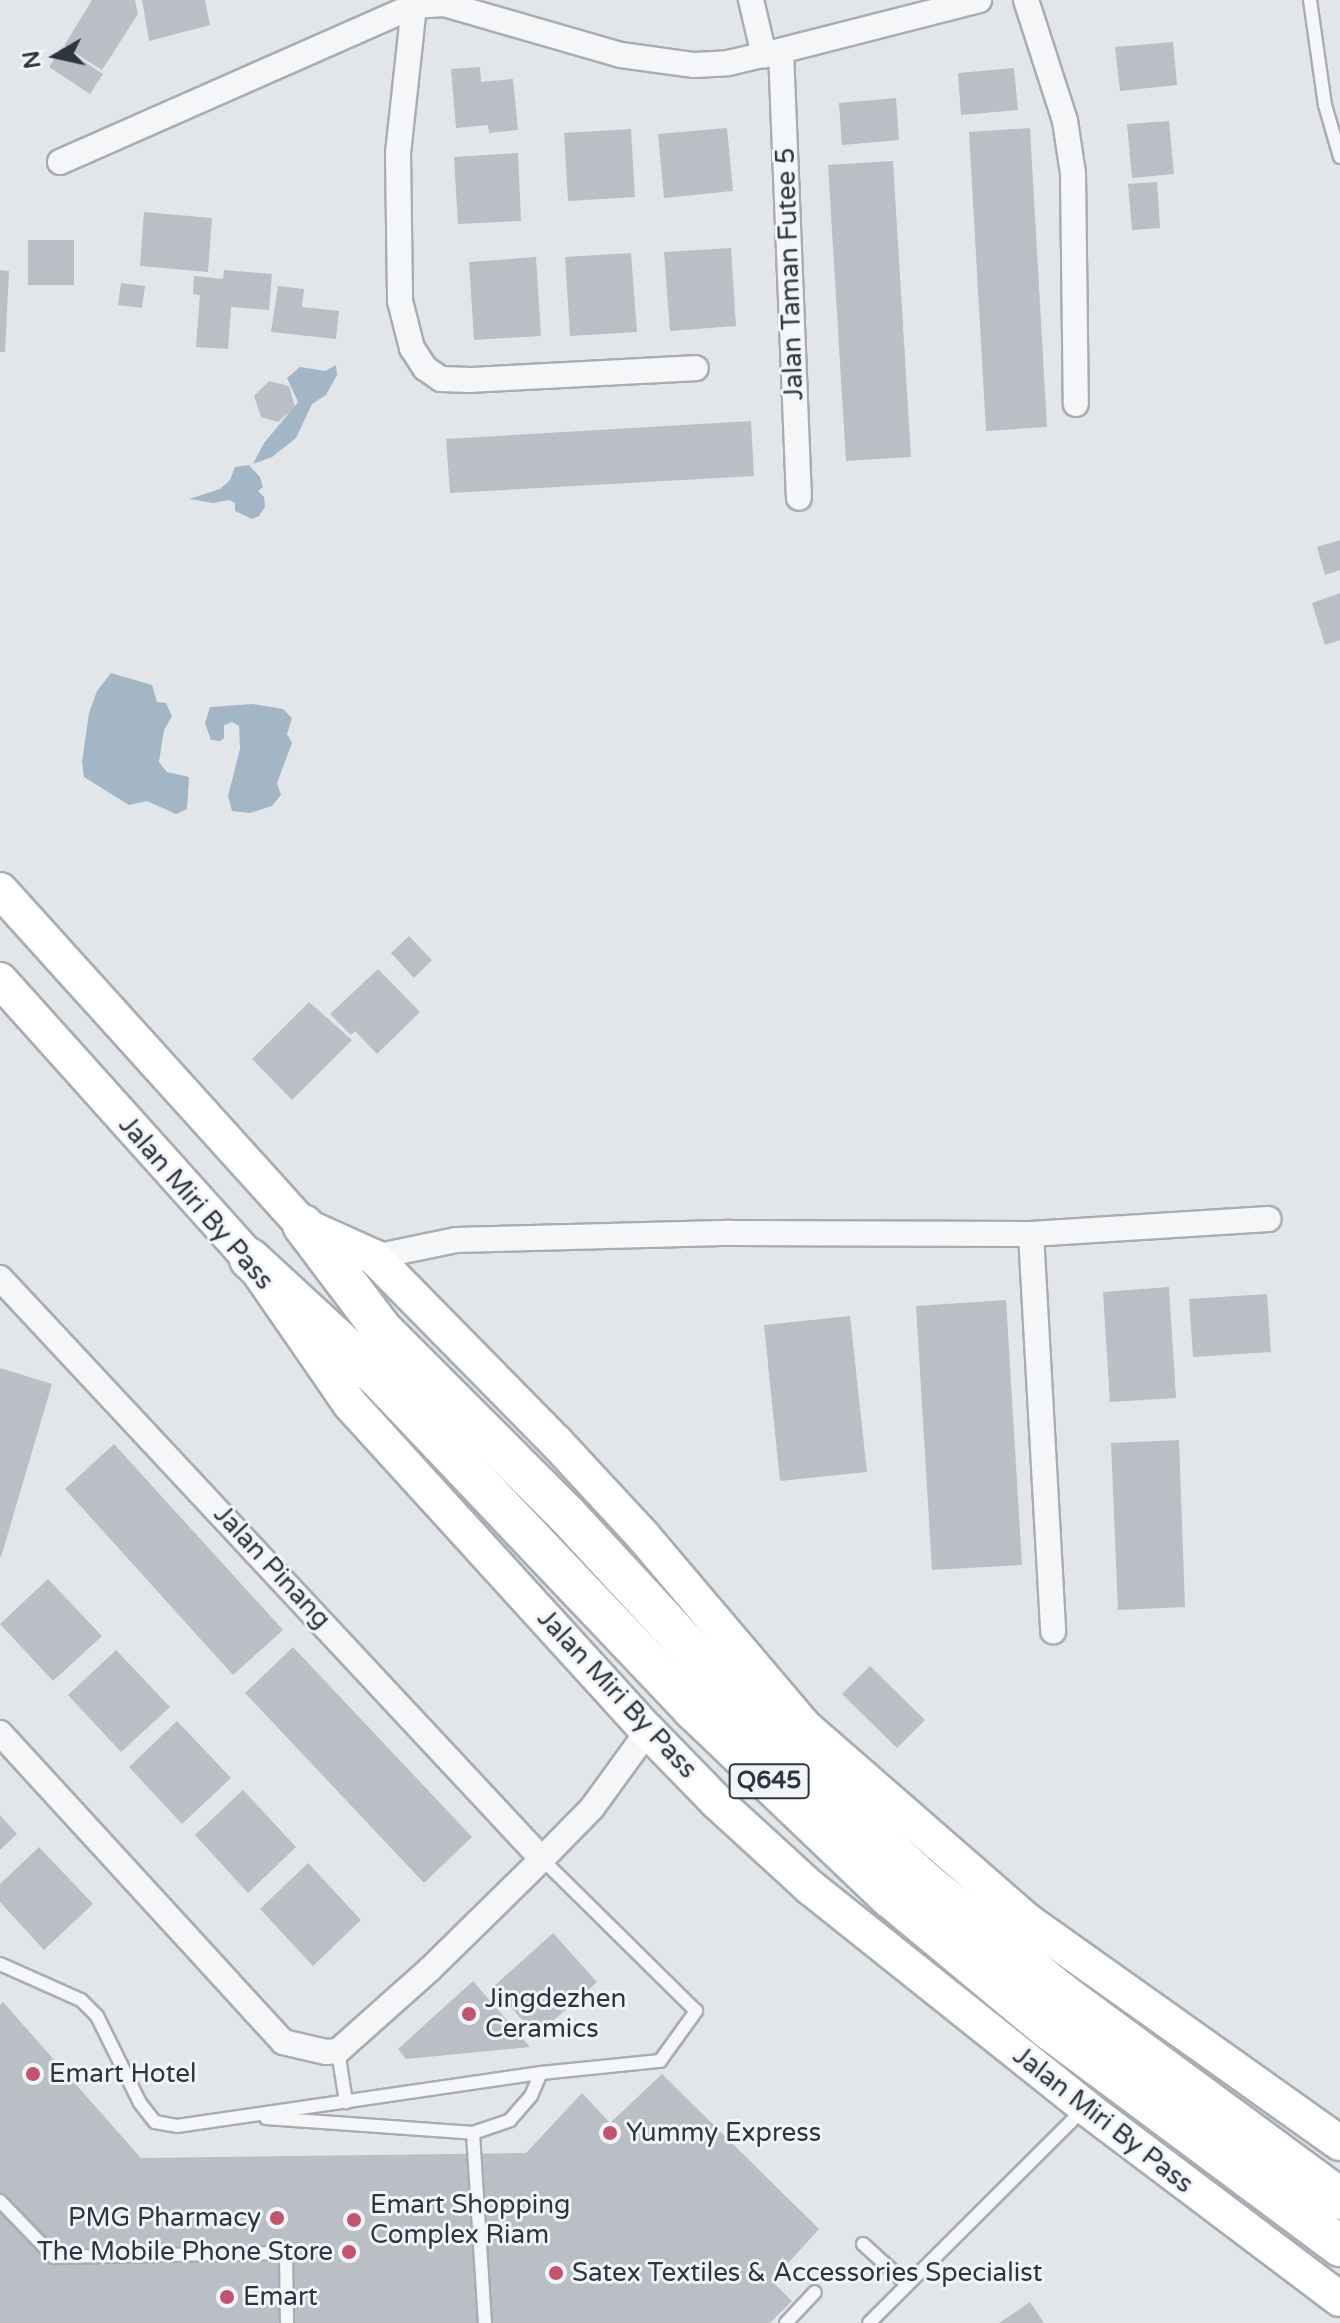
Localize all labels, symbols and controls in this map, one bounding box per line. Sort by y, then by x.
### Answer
north arrow [16,16,96,96]
text: N [18,49,47,71]
street label: Jalan Taman Futee 5 [770,147,810,401]
street label: Jalan Miri By Pass [112,1110,280,1296]
street label: Jalan Pinang [207,1499,337,1635]
street label: Jalan Miri By Pass [531,1603,703,1785]
road number: Q645 [727,1761,811,1801]
place label: Jingdezhen Ceramics [485,1983,626,2044]
marker: Jingdezhen Ceramics [460,2005,478,2023]
street label: Jalan Miri By Pass [1007,2040,1199,2200]
place label: Emart Hotel [49,2058,196,2090]
marker: Emart Hotel [24,2065,42,2083]
place label: Yummy Express [626,2117,821,2149]
marker: Yummy Express [601,2124,619,2142]
place label: Emart Shopping Complex Riam [370,2189,571,2250]
place label: PMG Pharmacy [68,2202,261,2234]
marker: PMG Pharmacy [268,2209,286,2227]
marker: Emart Shopping Complex Riam [345,2211,363,2229]
place label: The Mobile Phone Store [37,2236,333,2268]
marker: The Mobile Phone Store [340,2243,358,2261]
place label: Satex Textiles & Accessories Specialist [572,2257,1042,2289]
marker: Satex Textiles & Accessories Specialist [547,2264,565,2282]
place label: Emart [243,2281,318,2313]
marker: Emart [218,2288,236,2306]

